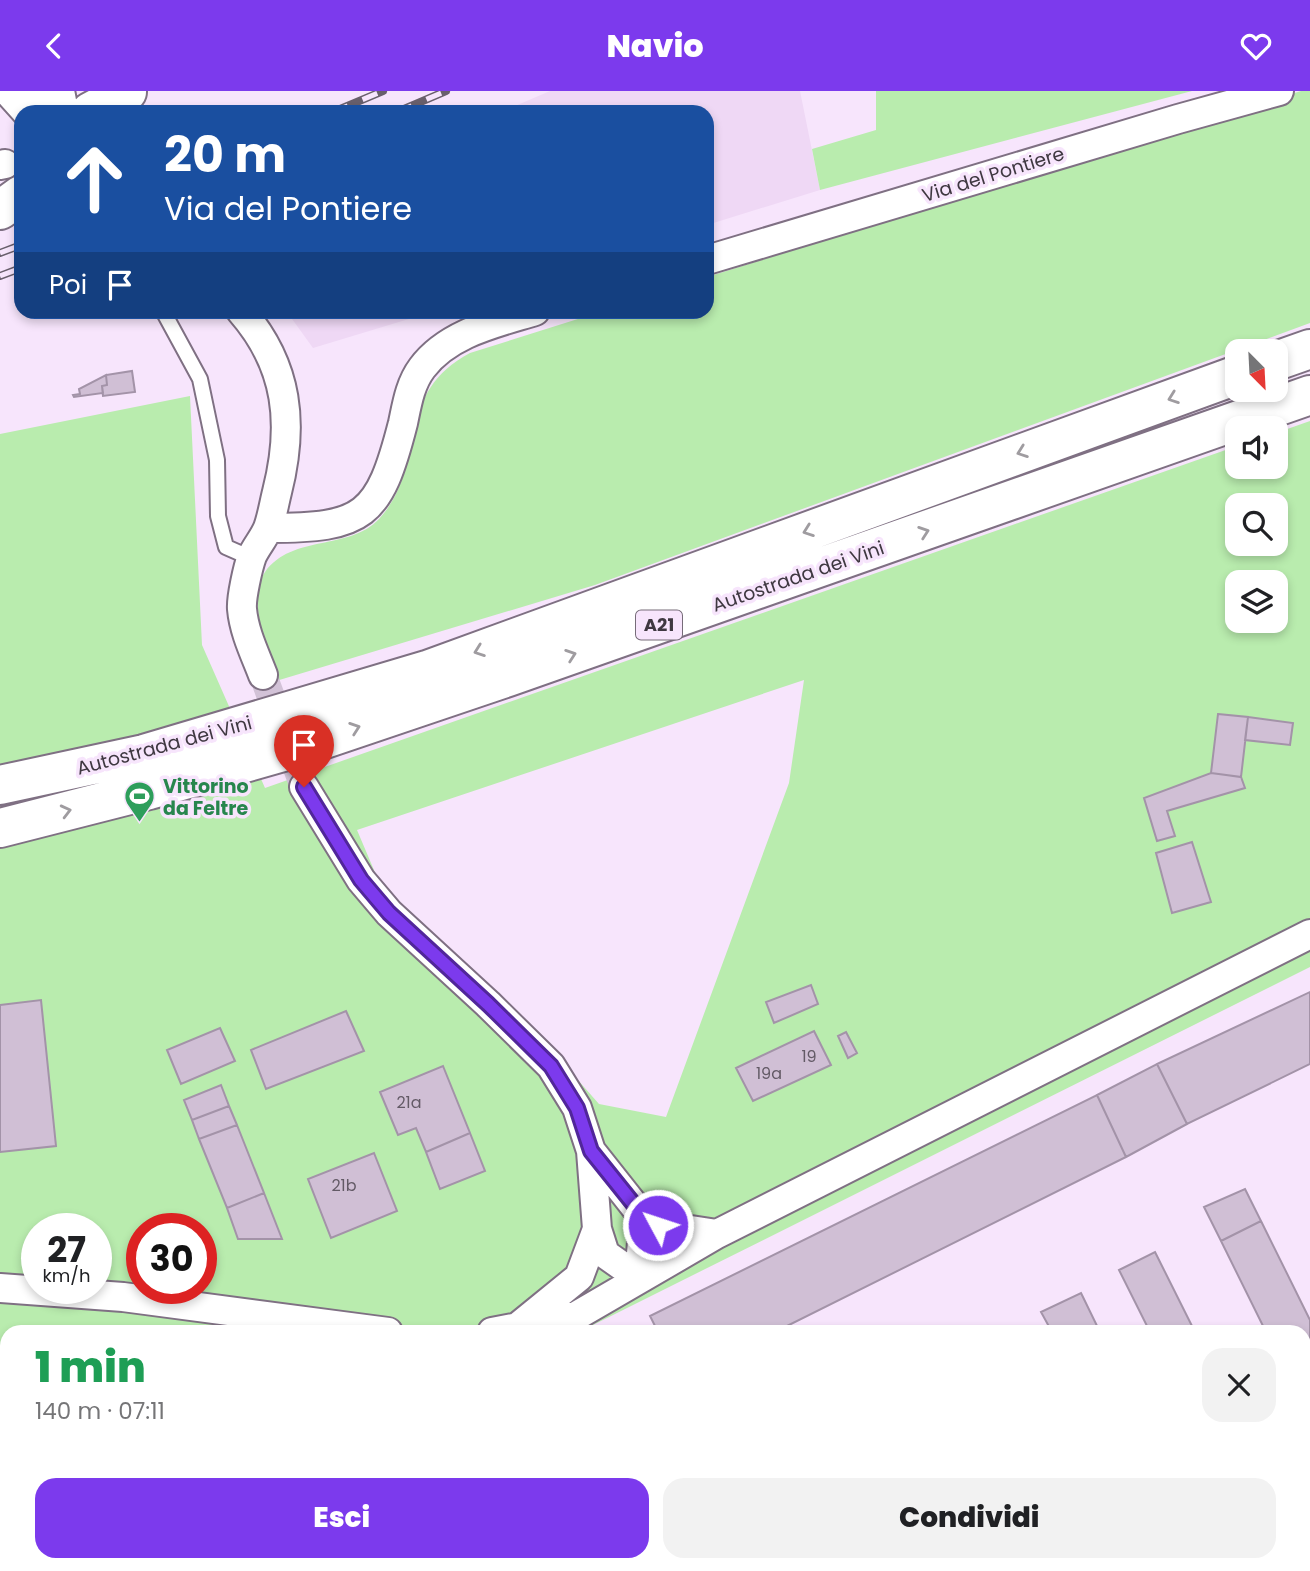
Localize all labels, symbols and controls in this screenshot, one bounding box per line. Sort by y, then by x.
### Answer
text: Navio [606,23,704,68]
icon: back [35,27,73,65]
icon: heart [1237,27,1275,65]
text: 20 m [164,121,286,189]
icon: ahead [49,133,140,224]
street label: Via del Pontiere [919,140,1068,209]
text: Via del Pontiere [164,186,412,231]
icon: arrive [101,266,139,304]
text: Poi [49,267,87,303]
north arrow [1225,339,1288,403]
map controls [1225,339,1288,633]
one-way arrow [1167,390,1180,404]
button: sound [1225,416,1288,479]
one-way arrow [1016,444,1028,458]
button: search [1225,493,1288,556]
one-way arrow [803,522,815,536]
one-way arrow [918,526,930,540]
street label: Autostrada dei Vini [709,534,888,619]
button: layers [1225,570,1288,633]
road number: A21 [636,611,682,639]
one-way arrow [474,643,486,657]
one-way arrow [564,649,576,663]
street label: Autostrada dei Vini [74,709,255,782]
pin [274,715,334,787]
one-way arrow [349,722,361,737]
icon: arrive [285,726,323,764]
place label: Vittorino da Feltre [163,773,249,822]
sports icon: Vittorino da Feltre [123,780,157,824]
one-way arrow [60,805,72,819]
house number: 19 [801,1045,817,1068]
house number: 19a [756,1062,782,1085]
house number: 21a [396,1091,422,1114]
house number: 21b [331,1174,357,1197]
position arrow [621,1188,695,1262]
speed limit sign: 30 [126,1213,217,1304]
text: 27 [47,1225,86,1274]
text: km/h [43,1263,90,1288]
text: 1 min [35,1338,146,1397]
button: close [1202,1348,1276,1422]
text: 140 m · 07:11 [35,1395,165,1427]
button: Esci [35,1478,649,1558]
button: Condividi [663,1478,1276,1558]

